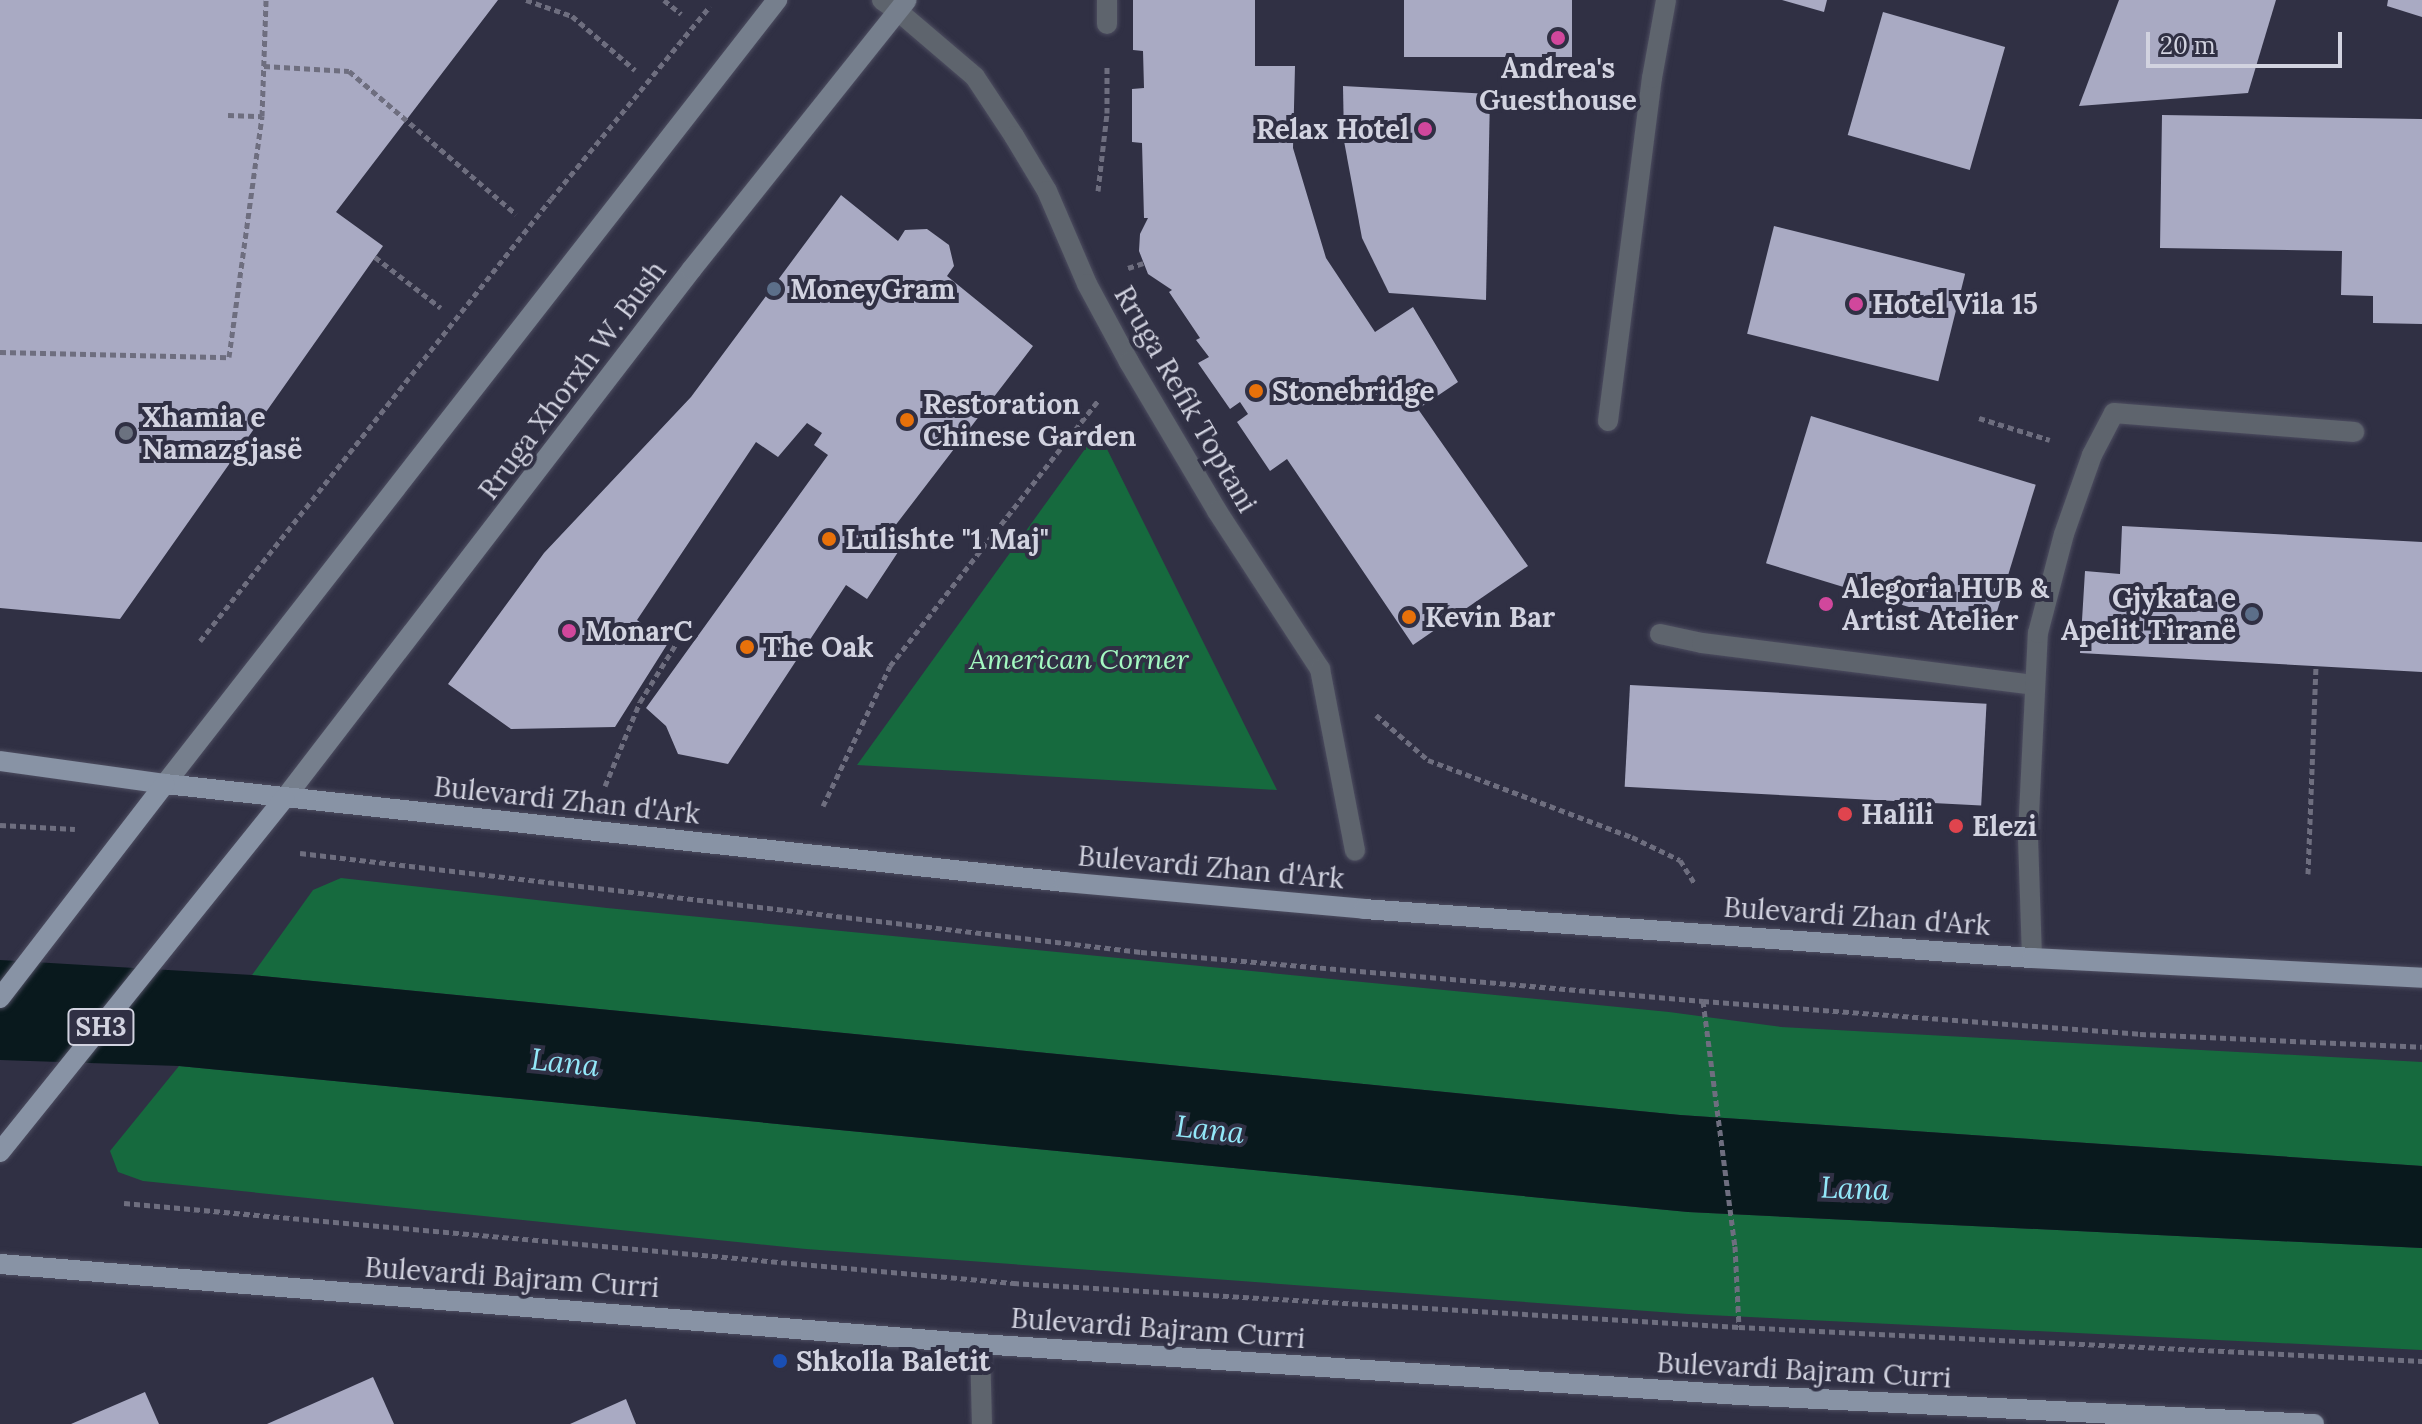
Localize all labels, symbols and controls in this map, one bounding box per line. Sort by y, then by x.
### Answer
scale bar [2150,16,2346,66]
marker: Andrea's Guesthouse [1549,29,1567,47]
text: 20 m [2160,30,2216,61]
place label: Andrea's Guesthouse [1479,51,1637,117]
place label: Relax Hotel [1256,112,1409,146]
marker: Relax Hotel [1416,120,1434,138]
street label: Rruga Xhorxh W. Bush [471,254,673,506]
place label: MoneyGram [790,272,955,306]
marker: MoneyGram [765,280,783,298]
street label: Rruga Refik Toptani [1107,280,1265,518]
place label: Hotel Vila 15 [1872,287,2038,321]
marker: Hotel Vila 15 [1847,295,1865,313]
place label: Stonebridge [1272,374,1435,408]
marker: Stonebridge [1247,382,1265,400]
place label: Restoration Chinese Garden [923,387,1136,453]
place label: Xhamia e Namazgjasë [142,400,302,466]
marker: Restoration Chinese Garden [898,411,916,429]
marker: Xhamia e Namazgjasë [117,424,135,442]
place label: Lulishte "1 Maj" [845,522,1049,556]
marker: Lulishte "1 Maj" [820,530,838,548]
place label: Alegoria HUB & Artist Atelier [1842,571,2049,637]
place label: Gjykata e Apelit Tiranë [2061,581,2236,647]
marker: Alegoria HUB & Artist Atelier [1817,595,1835,613]
place label: Kevin Bar [1425,600,1555,634]
marker: Gjykata e Apelit Tiranë [2243,605,2261,623]
marker: Kevin Bar [1400,608,1418,626]
place label: MonarC [585,614,693,648]
marker: MonarC [560,622,578,640]
place label: The Oak [763,630,874,664]
marker: The Oak [738,638,756,656]
park label: American Corner [969,642,1189,676]
street label: Bulevardi Zhan d'Ark [432,769,702,831]
place label: Halili [1861,797,1934,831]
marker: Halili [1836,805,1854,823]
place label: Elezi [1972,809,2037,843]
marker: Elezi [1947,817,1965,835]
street label: Bulevardi Zhan d'Ark [1076,839,1346,895]
street label: Bulevardi Zhan d'Ark [1723,890,1991,942]
road number: SH3 [67,1005,135,1049]
water label: Lana [529,1041,601,1083]
water label: Lana [1174,1108,1246,1150]
water label: Lana [1820,1169,1890,1207]
street label: Bulevardi Bajram Curri [364,1250,660,1304]
street label: Bulevardi Bajram Curri [1010,1301,1306,1355]
place label: Shkolla Baletit [796,1344,990,1378]
street label: Bulevardi Bajram Curri [1656,1345,1952,1395]
marker: Shkolla Baletit [771,1352,789,1370]

